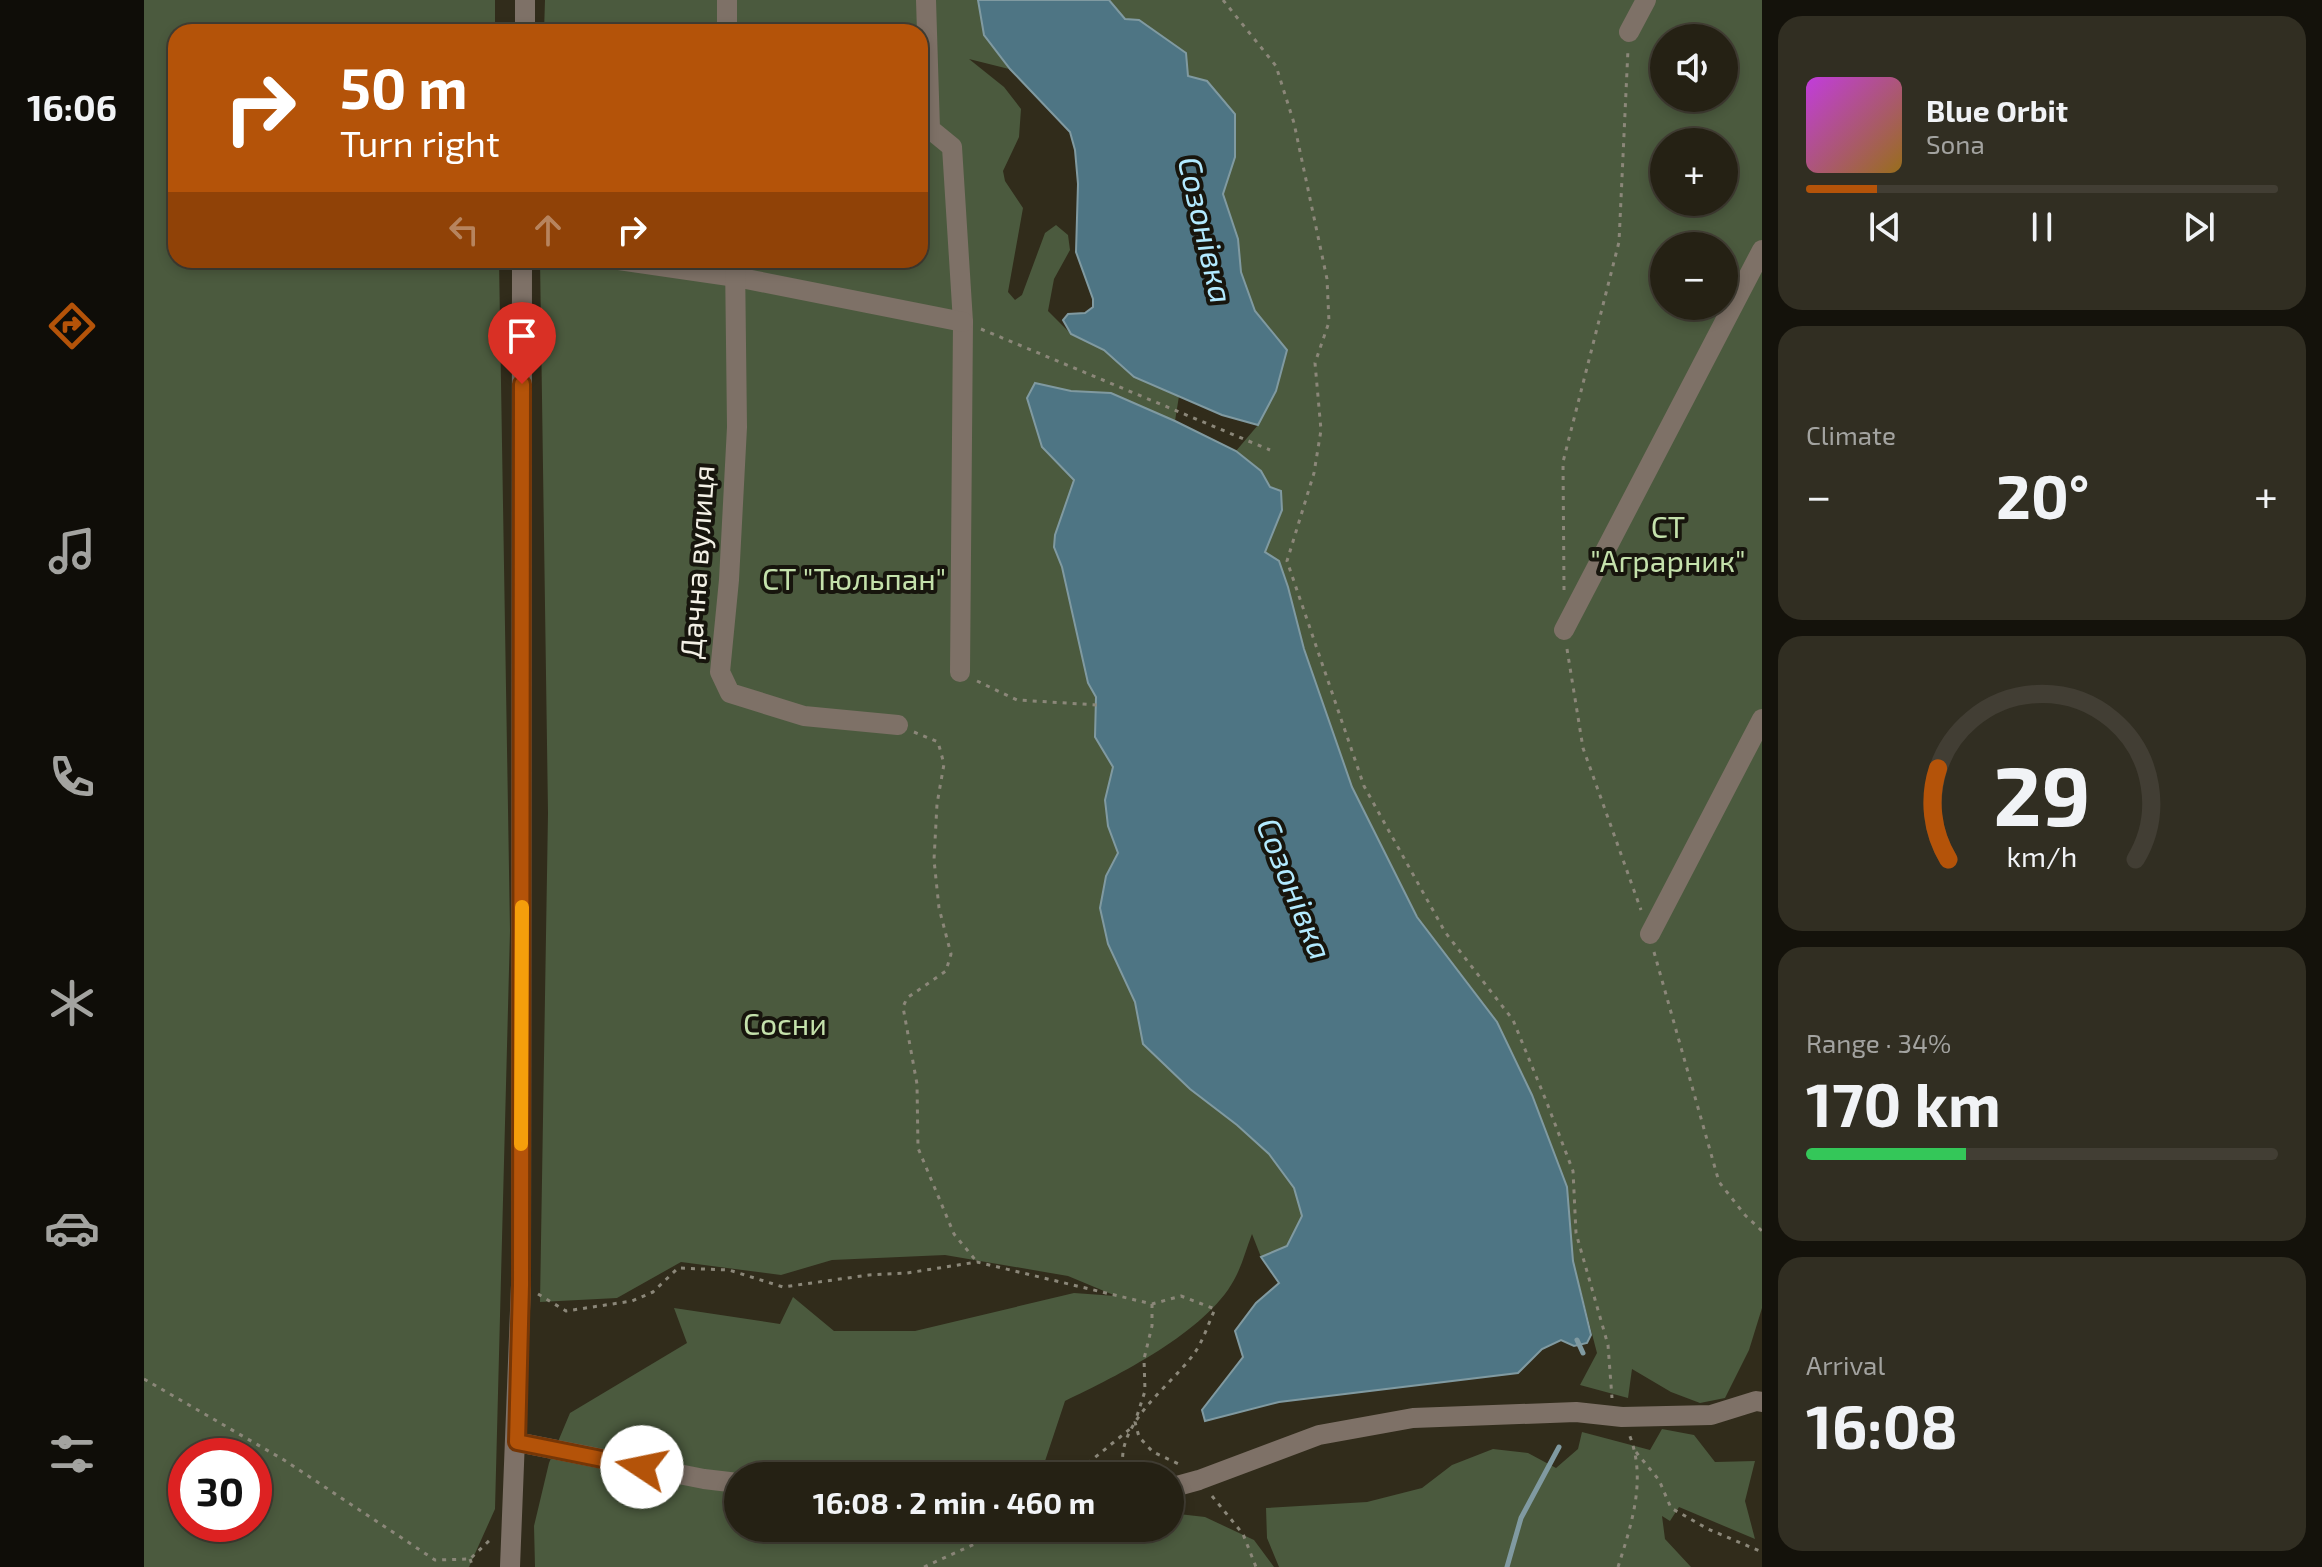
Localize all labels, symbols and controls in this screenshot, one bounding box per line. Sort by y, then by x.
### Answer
map controls [1650,24,1738,320]
button: sound [1650,24,1738,112]
text: 50 m [340,53,468,120]
icon: right [208,56,312,160]
text: 16:06 [27,85,117,128]
text: Blue Orbit [1926,92,2068,128]
text: Turn right [340,121,500,164]
button: + [1650,128,1738,216]
text: Sona [1926,128,1985,159]
water label: Созонівка [1172,152,1242,307]
icon: previous [1863,205,1907,249]
icon: pause [2020,205,2064,249]
icon: next [2177,205,2221,249]
icon: left [442,208,486,252]
icon: ahead [526,208,570,252]
icon: right [610,208,654,252]
button: − [1650,232,1738,320]
icon: directions [44,298,100,354]
pin [488,302,556,384]
icon: arrive [500,314,544,358]
text: Climate [1806,419,1896,450]
text: 20° [1996,459,2089,531]
street label: Дачна вулиця [671,464,722,660]
text: − [1806,468,1832,521]
text: + [2254,468,2278,521]
park label: СТ "Аграрник" [1590,508,1746,578]
icon: music [44,523,100,579]
park label: СТ "Тюльпан" [762,560,946,596]
text: 29 [1993,742,2091,842]
icon: phone [44,749,100,805]
water label: Созонівка [1250,812,1341,965]
text: km/h [2007,838,2077,873]
icon: climate [44,975,100,1031]
park label: Сосни [743,1005,827,1041]
text: Range · 34% [1806,1027,1951,1058]
text: 170 km [1806,1067,2001,1139]
icon: car [44,1200,100,1256]
text: Arrival [1806,1349,1885,1380]
text: 16:08 [1806,1389,1958,1461]
position arrow [600,1425,684,1509]
icon: filters [44,1426,100,1482]
speed limit sign: 30 [168,1438,272,1542]
text: 16:08 · 2 min · 460 m [813,1484,1095,1520]

